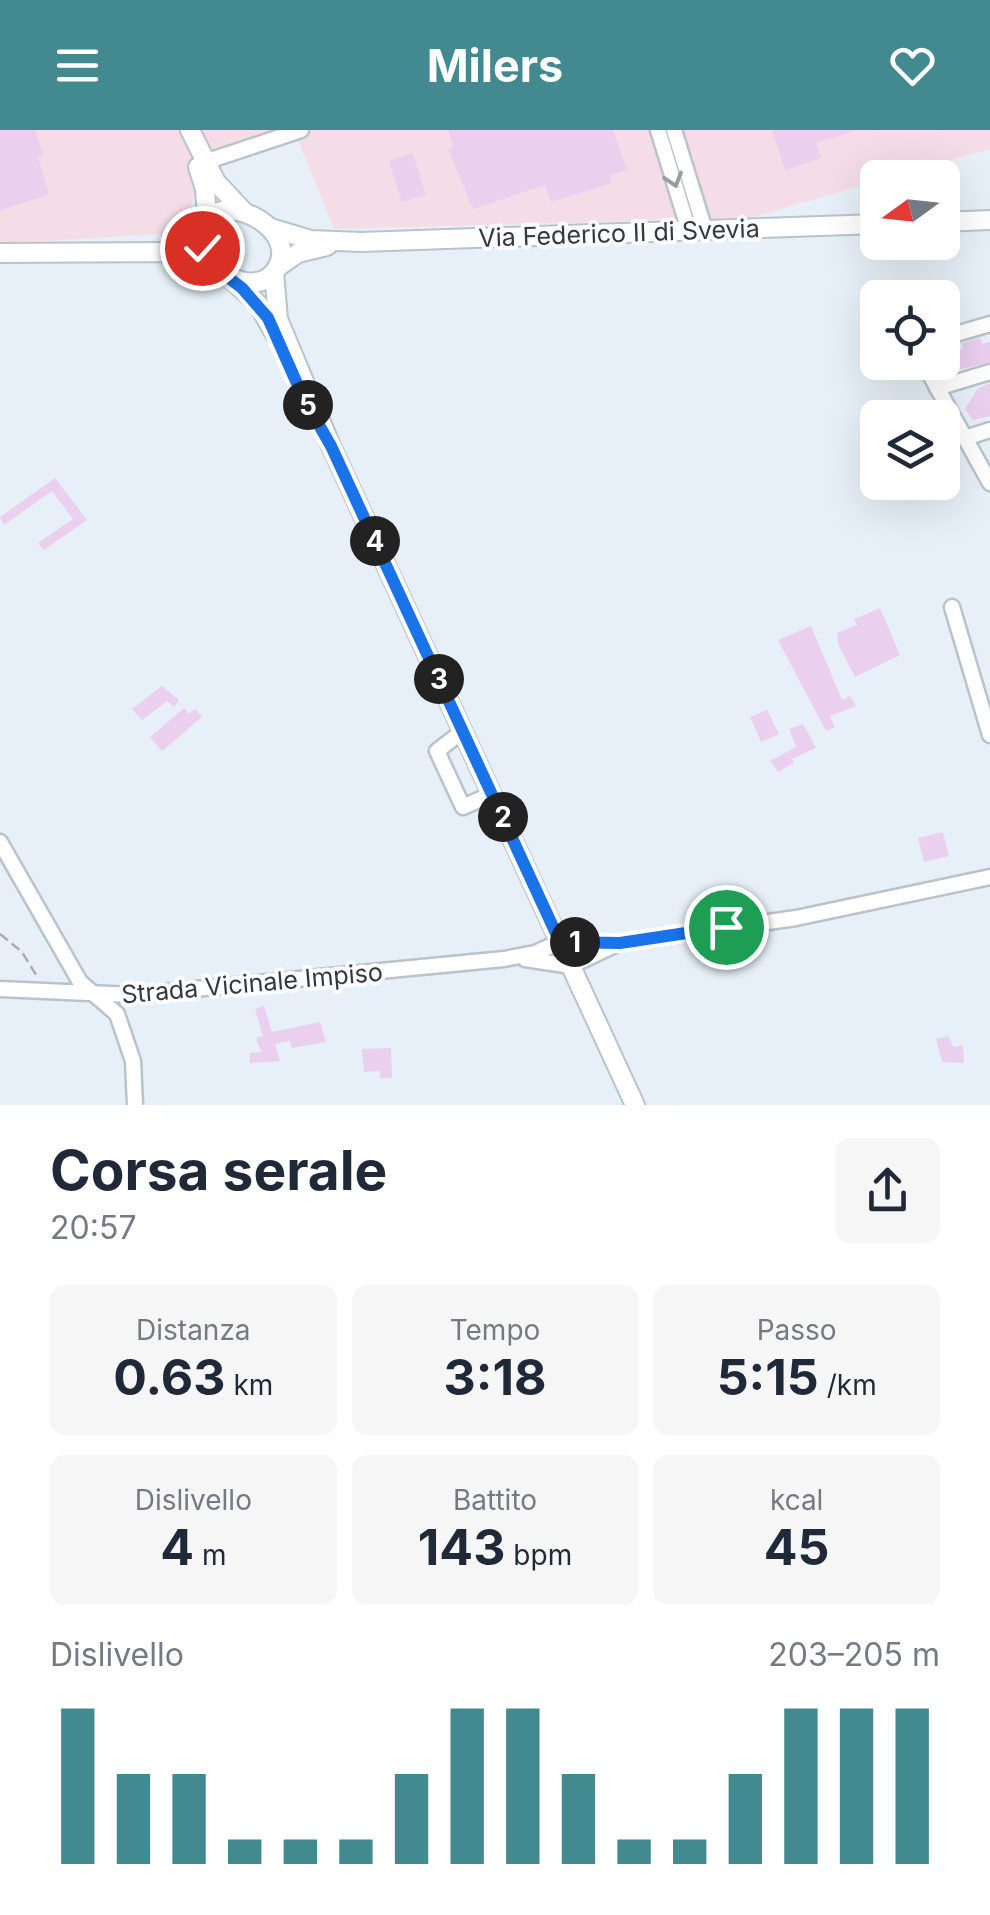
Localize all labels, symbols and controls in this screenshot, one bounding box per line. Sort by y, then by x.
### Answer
icon: menu [50,38,105,93]
text: Milers [427,38,563,93]
icon: heart [885,38,940,93]
north arrow [860,160,960,260]
map controls [860,160,960,500]
one-way arrow [662,171,683,188]
pin [160,206,245,291]
street label: Via Federico II di Svevia [478,213,760,253]
icon: check [175,221,230,276]
button: locate [860,280,960,380]
pin: 5 [283,380,333,430]
text: 5 [299,388,317,422]
button: layers [860,400,960,500]
pin: 4 [350,516,400,566]
text: 4 [366,524,384,558]
pin: 3 [414,654,464,704]
text: 3 [430,662,448,696]
pin: 2 [478,792,528,842]
text: 2 [494,800,512,834]
pin [684,885,769,970]
icon: arrive [699,900,754,955]
pin: 1 [550,917,600,967]
text: 1 [569,925,581,959]
street label: Strada Vicinale Impiso [120,957,384,1009]
text: Corsa serale [50,1137,387,1203]
button: share [835,1138,940,1243]
text: 20:57 [50,1208,136,1247]
text: Distanza [136,1313,251,1347]
text: Tempo [450,1313,540,1347]
text: Passo [757,1313,837,1347]
text: 0.63 [113,1347,226,1407]
text: 3:18 [443,1347,547,1407]
text: 5:15 [717,1347,819,1407]
text: km [226,1368,273,1402]
text: /km [819,1368,877,1402]
text: Dislivello [135,1483,252,1517]
text: Battito [453,1483,537,1517]
text: kcal [770,1483,823,1517]
text: 4 [160,1517,194,1577]
text: 143 [418,1517,505,1577]
text: 45 [764,1517,830,1577]
text: m [194,1538,226,1572]
text: bpm [505,1538,572,1572]
text: Dislivello [50,1635,184,1674]
text: 203–205 m [768,1635,940,1674]

